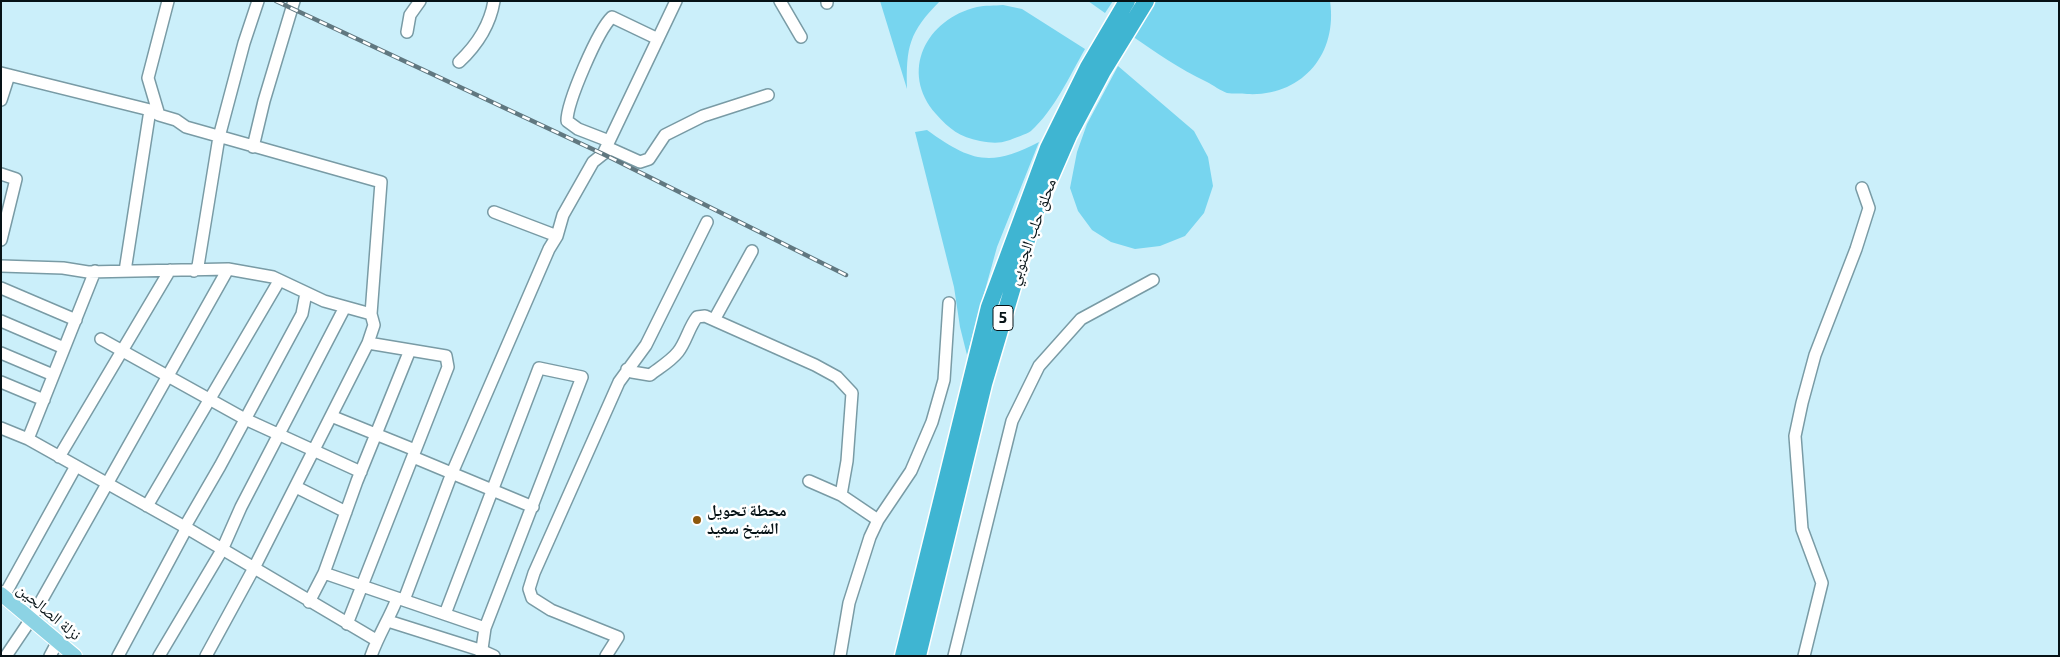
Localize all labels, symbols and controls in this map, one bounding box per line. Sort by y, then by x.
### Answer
street label: محلق حلب الجنوبي [1004,176,1060,288]
road number: 5 [993,306,1013,330]
place label: محطة تحويل الشيخ سعيد [707,501,786,539]
marker: محطة تحويل الشيخ سعيد [691,514,703,526]
street label: نزلة الصالحين [13,580,85,644]

